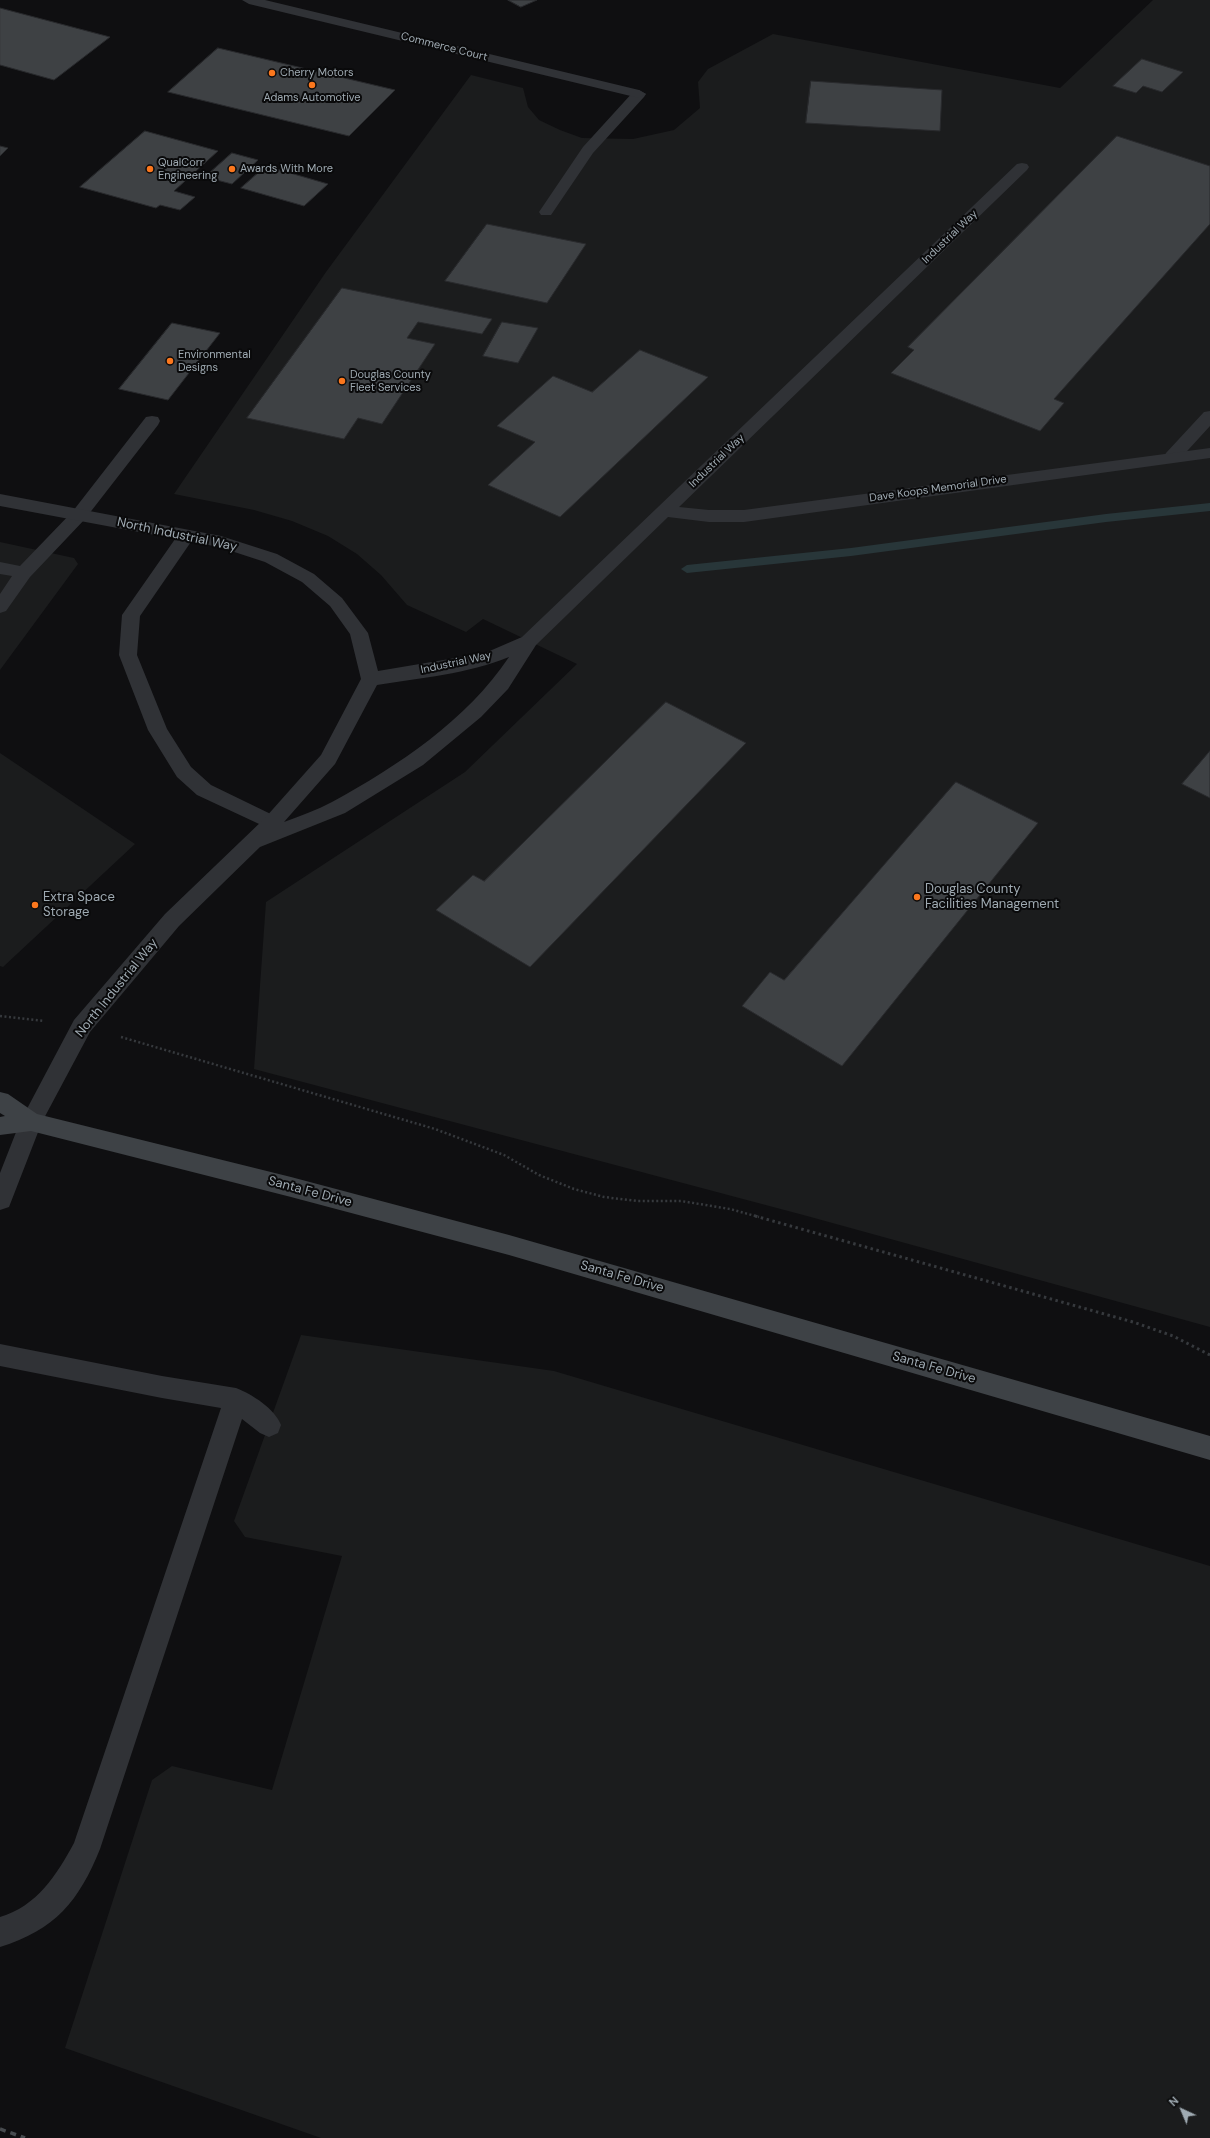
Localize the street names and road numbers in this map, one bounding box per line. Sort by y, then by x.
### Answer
street label: Commerce Court [399,30,489,64]
street label: Industrial Way [920,207,980,267]
street label: Industrial Way [687,431,747,491]
street label: Dave Koops Memorial Drive [869,473,1007,505]
street label: North Industrial Way [116,515,238,555]
street label: Industrial Way [420,649,492,677]
street label: North Industrial Way [72,936,162,1040]
street label: Santa Fe Drive [266,1173,354,1211]
street label: Santa Fe Drive [579,1258,665,1296]
street label: Santa Fe Drive [891,1349,977,1387]

